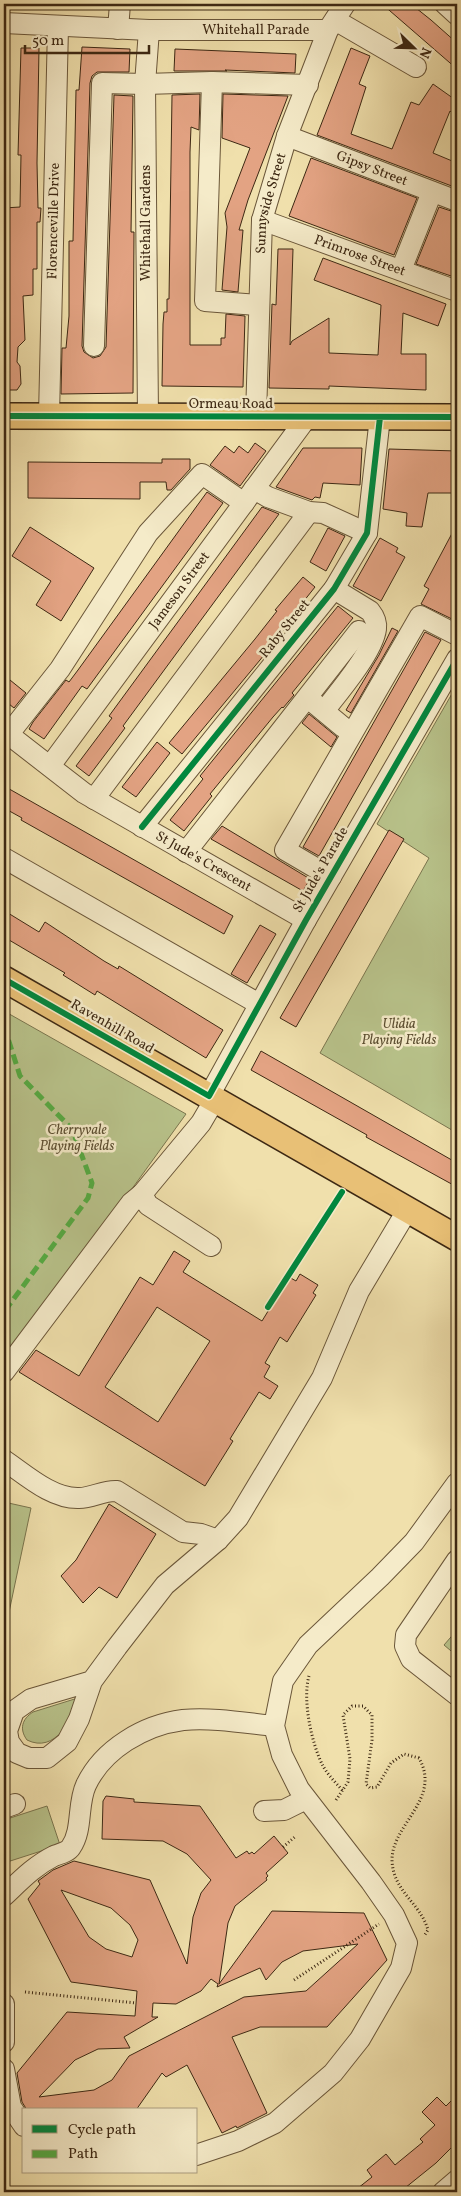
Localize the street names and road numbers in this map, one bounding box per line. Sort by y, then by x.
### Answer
street label: Whitehall Parade [202,21,310,40]
street label: Gipsy Street [334,146,410,191]
street label: Sunnyside Street [251,150,291,254]
street label: Florenceville Drive [43,162,64,280]
street label: Whitehall Gardens [137,165,156,281]
street label: Primrose Street [311,230,408,281]
street label: Ormeau Road [189,395,273,414]
street label: Jameson Street [144,548,214,633]
street label: Raby Street [255,595,315,662]
street label: St Jude's Parade [289,823,353,916]
street label: St Jude's Crescent [152,826,255,896]
street label: Ravenhill Road [67,995,157,1059]

